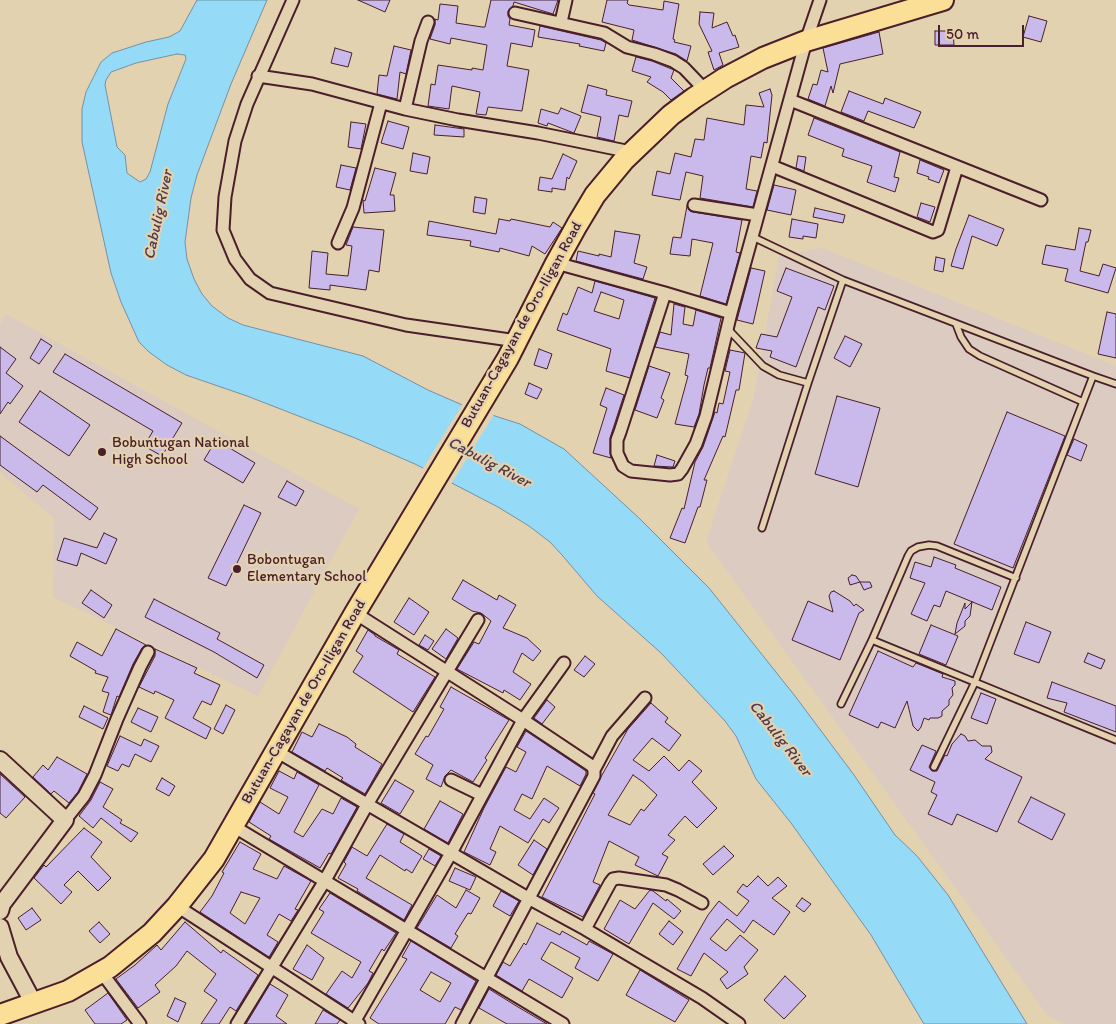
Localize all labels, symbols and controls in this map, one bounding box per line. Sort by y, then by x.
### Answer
scale bar [941,15,1027,47]
text: 50 m [946,25,979,43]
water label: Cabulig River [140,169,178,261]
street label: Butuan-Cagayan de Oro-Iligan Road [458,219,586,431]
water label: Cabulig River [444,433,534,493]
place label: Bobuntugan National High School [112,434,249,469]
marker: Bobuntugan National High School [96,446,108,458]
place label: Bobontugan Elementary School [247,551,367,586]
marker: Bobontugan Elementary School [231,563,243,575]
street label: Butuan-Cagayan de Oro-Iligan Road [238,597,370,807]
water label: Cabulig River [744,697,816,781]

